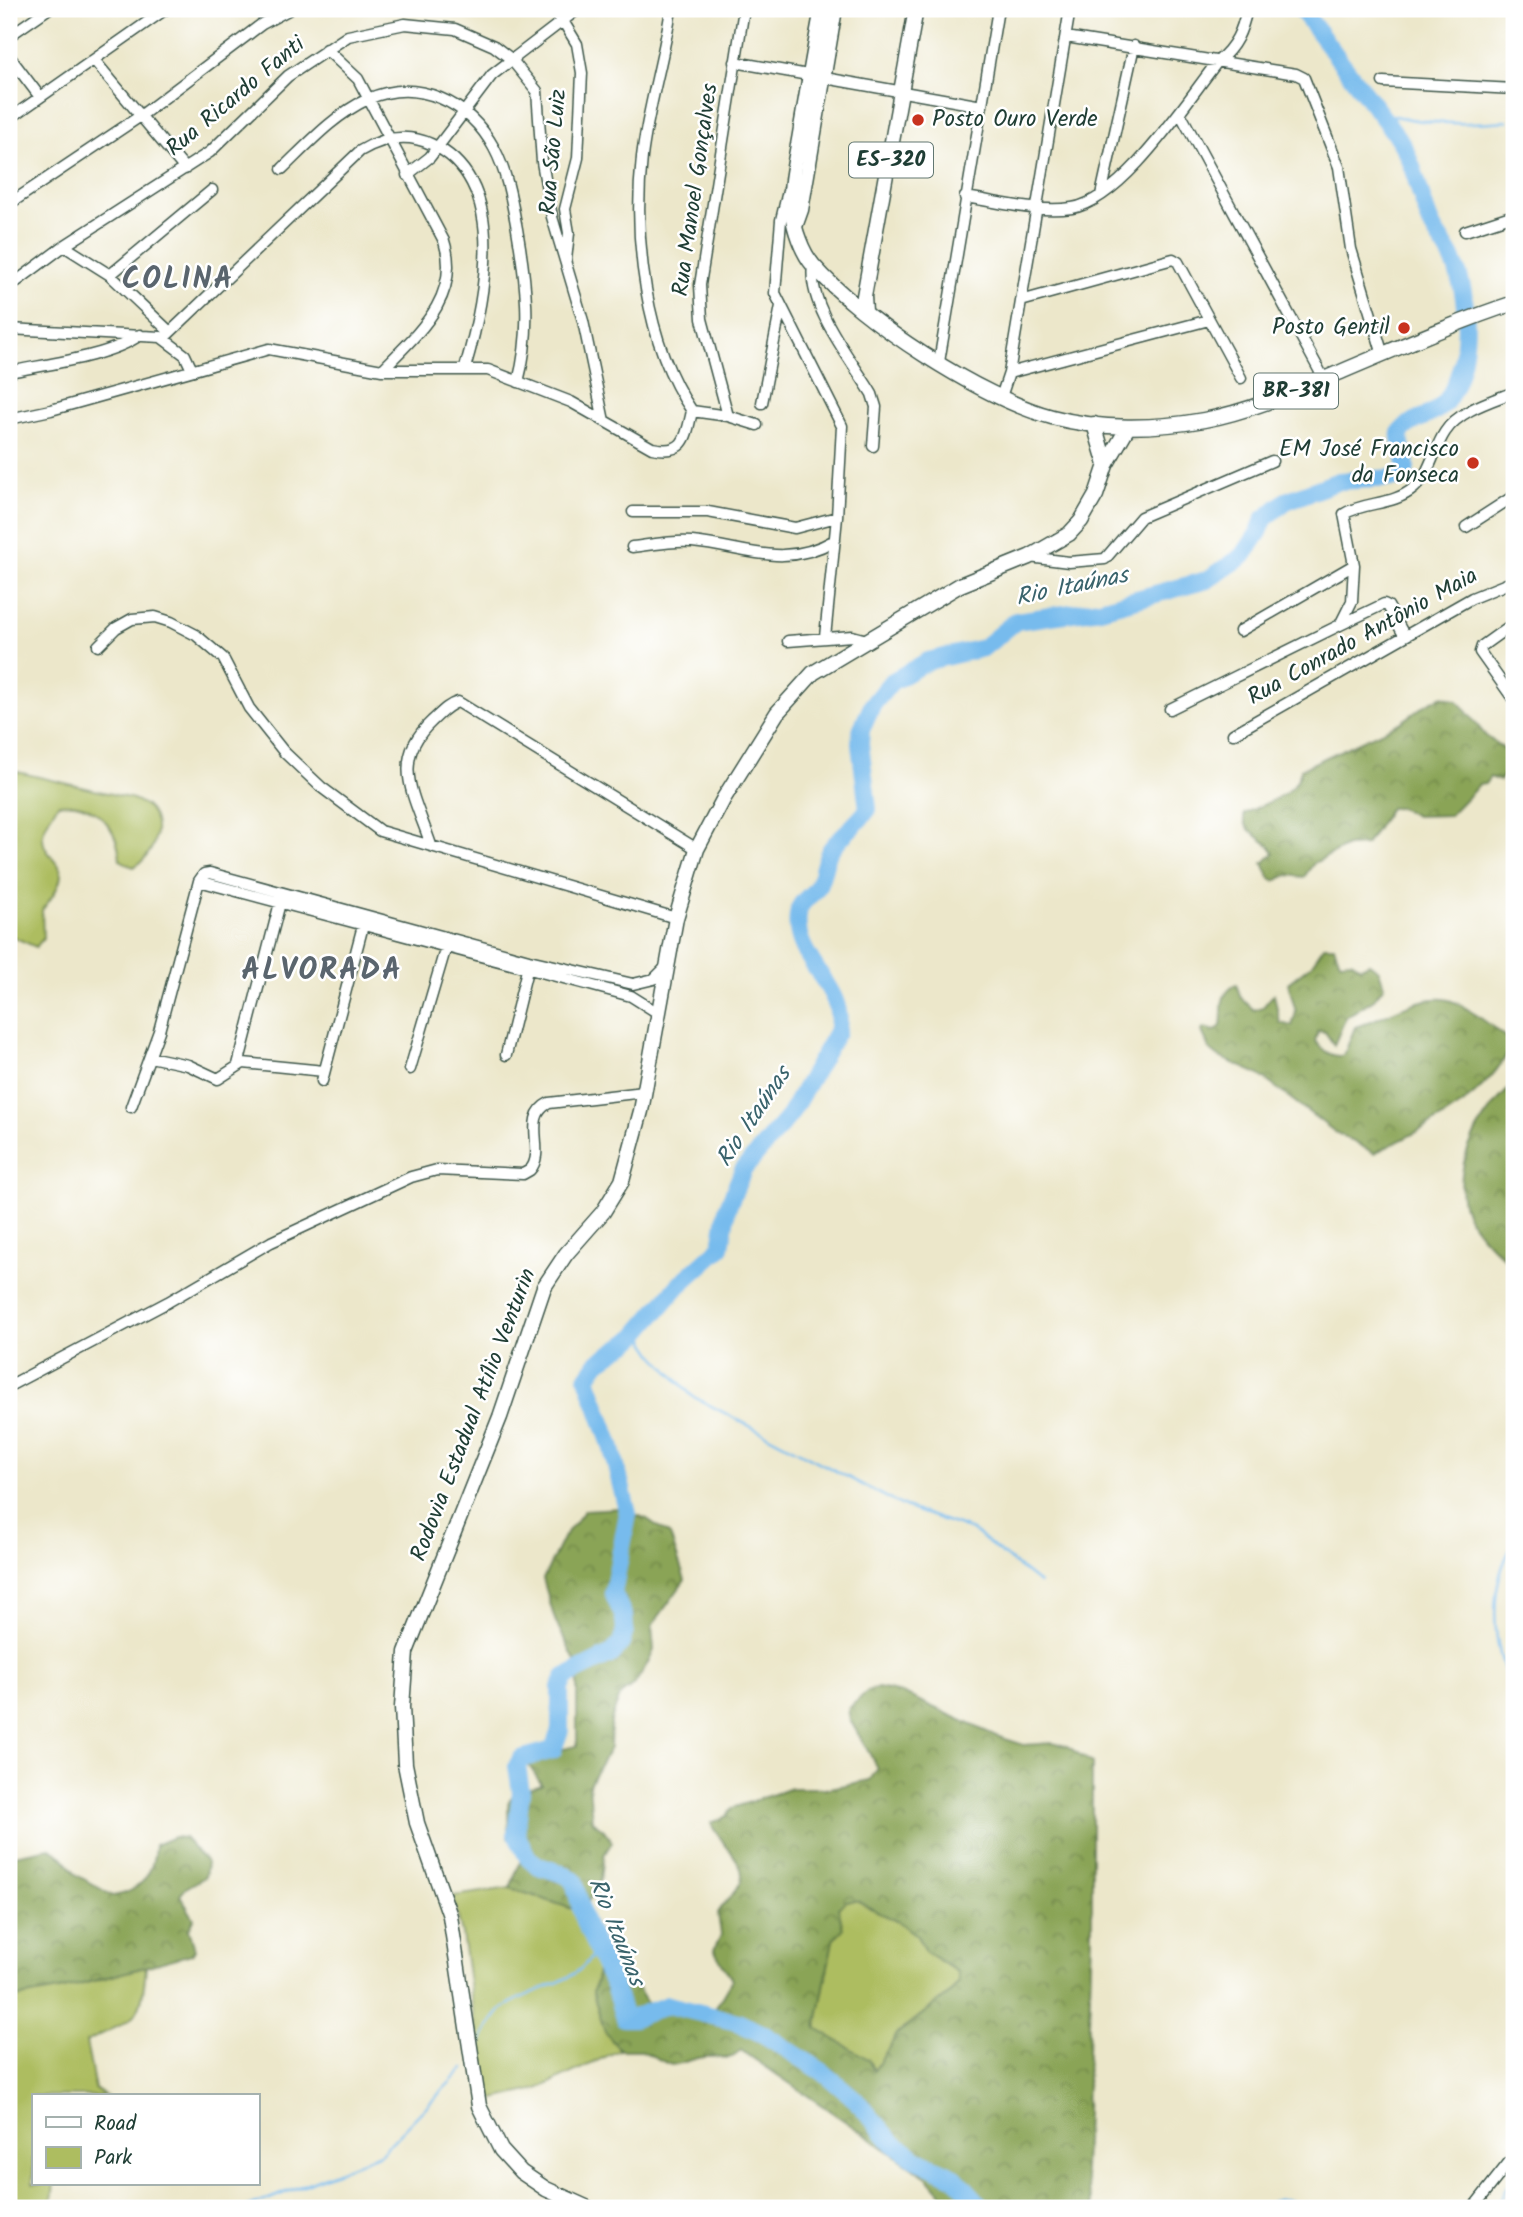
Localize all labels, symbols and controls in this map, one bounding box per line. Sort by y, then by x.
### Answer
street label: Rua Ricardo Fanti [158,27,315,166]
street label: Rua Manoel Gonçalves [663,81,729,299]
street label: Rua São Luiz [531,87,577,217]
place label: Posto Ouro Verde [932,102,1098,138]
marker: Posto Ouro Verde [910,112,926,128]
road number: ES-320 [849,142,933,178]
district label: COLINA [122,256,234,304]
place label: Posto Gentil [1272,310,1390,346]
marker: Posto Gentil [1396,320,1412,336]
road number: BR-381 [1254,374,1338,408]
place label: EM José Francisco da Fonseca [1279,432,1459,494]
marker: EM José Francisco da Fonseca [1465,455,1481,471]
water label: Rio Itaúnas [1012,556,1135,618]
street label: Rua Conrado Antônio Maia [1241,559,1485,715]
district label: ALVORADA [241,947,403,995]
water label: Rio Itaúnas [706,1057,804,1175]
street label: Rodovia Estadual Atílio Venturin [401,1263,547,1567]
water label: Rio Itaúnas [577,1872,656,1995]
legend [32,2094,259,2186]
text: Road [94,2108,137,2141]
text: Park [94,2142,132,2175]

